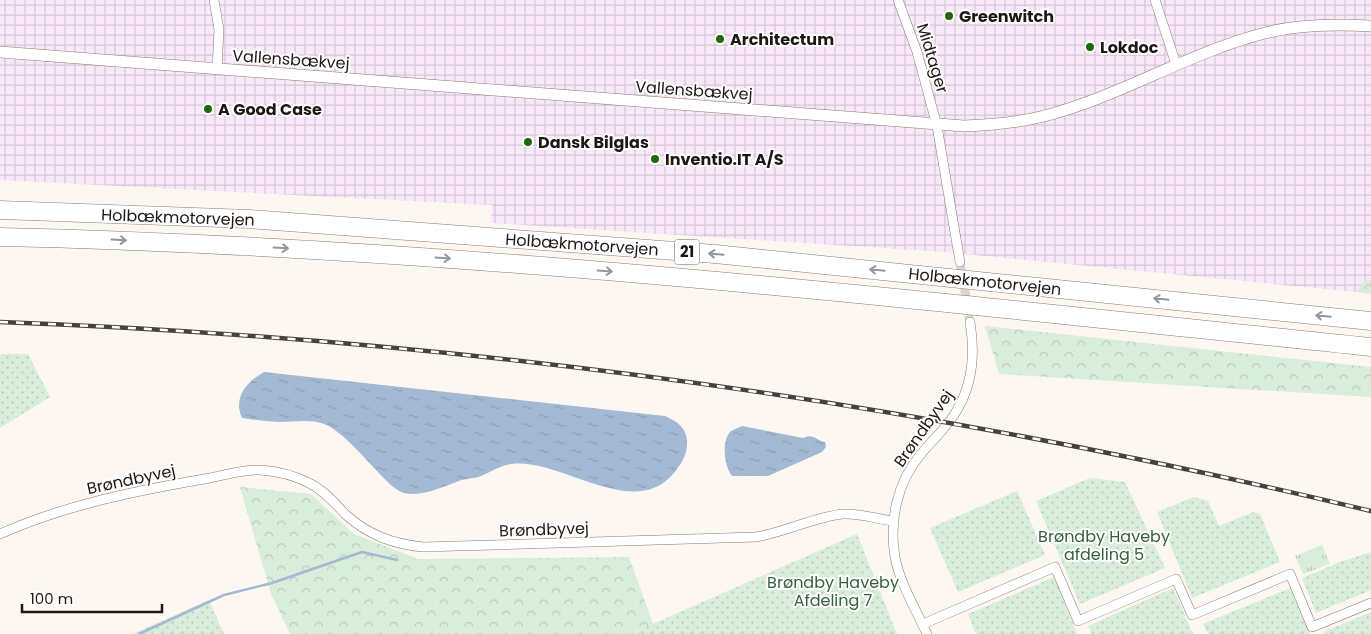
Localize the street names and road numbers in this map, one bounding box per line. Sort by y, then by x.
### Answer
street label: Midtager [911,20,954,96]
street label: Vallensbækvej [232,44,350,75]
street label: Vallensbækvej [635,75,753,106]
street label: Holbækmotorvejen [101,203,255,232]
street label: Holbækmotorvejen [505,228,659,261]
road number: 21 [674,240,700,264]
street label: Holbækmotorvejen [907,262,1063,301]
street label: Brøndbyvej [888,385,959,472]
street label: Brøndbyvej [85,459,177,500]
street label: Brøndbyvej [499,516,589,543]

